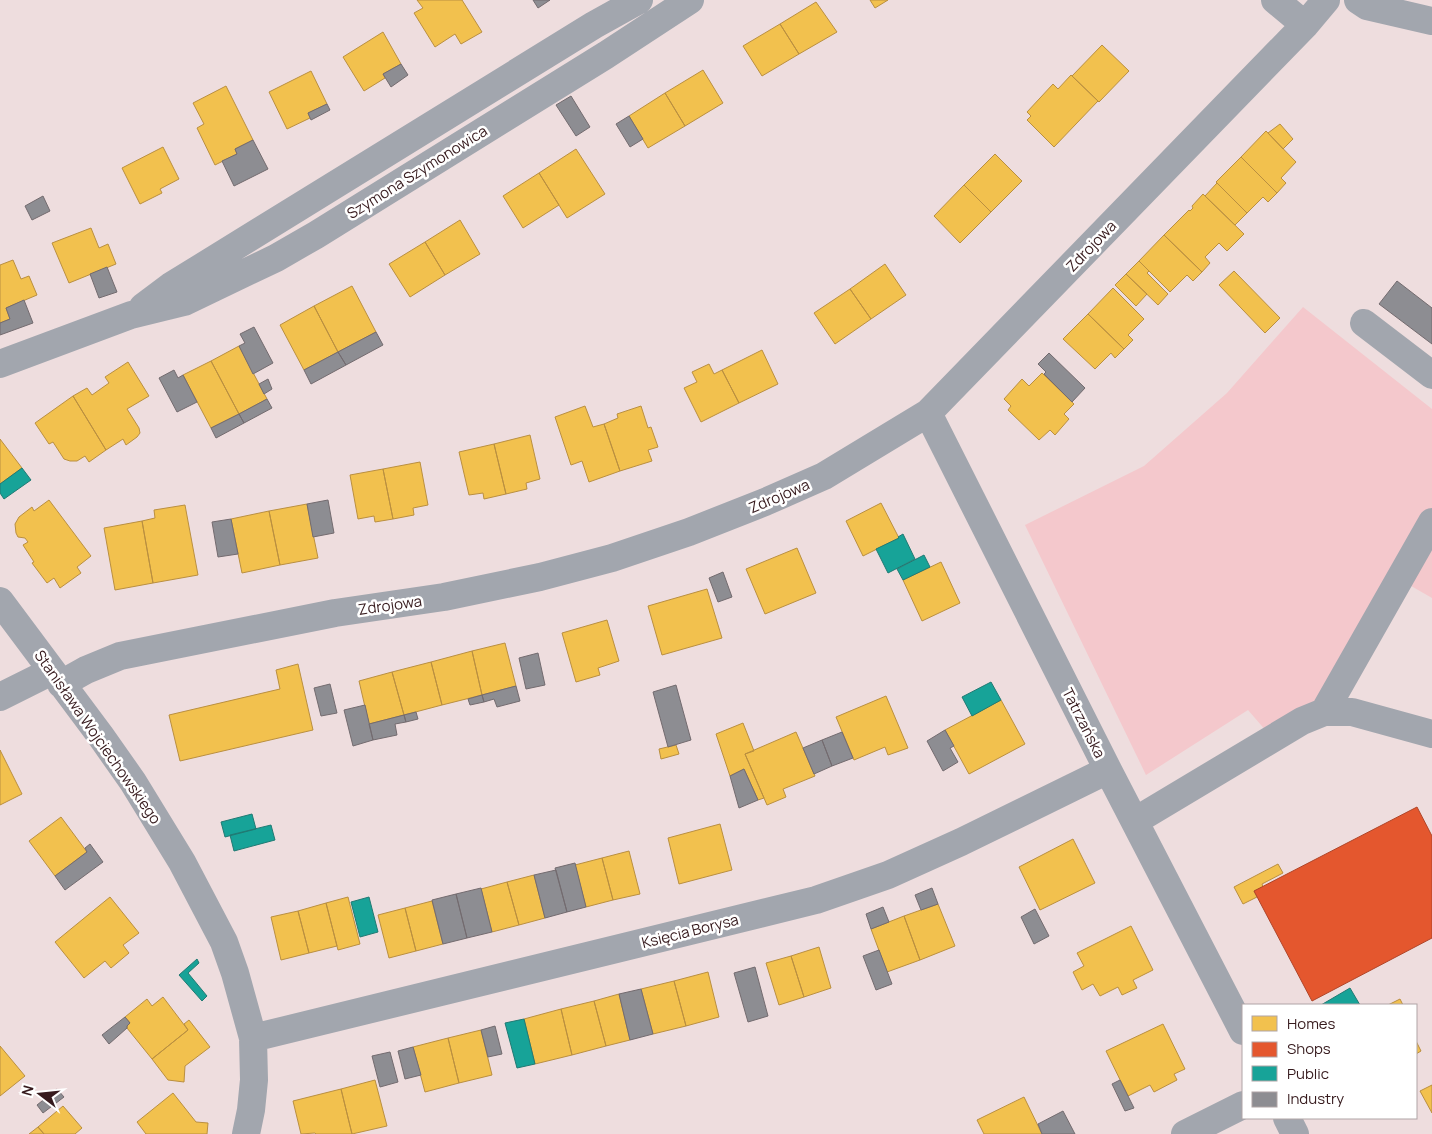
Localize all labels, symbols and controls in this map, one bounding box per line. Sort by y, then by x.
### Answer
street label: Szymona Szymonowica [343,120,491,224]
street label: Zdrojowa [1061,216,1121,276]
street label: Zdrojowa [745,474,813,518]
street label: Zdrojowa [357,590,423,620]
street label: Stanisława Wojciechowskiego [30,646,166,828]
street label: Tatrzańska [1057,684,1111,762]
street label: Księcia Borysa [639,909,741,953]
legend [1242,1004,1417,1119]
text: Homes [1287,1013,1336,1034]
text: Shops [1287,1038,1331,1059]
text: Public [1287,1063,1329,1084]
north arrow [15,1069,65,1119]
text: N [17,1083,38,1098]
text: Industry [1287,1088,1344,1109]

